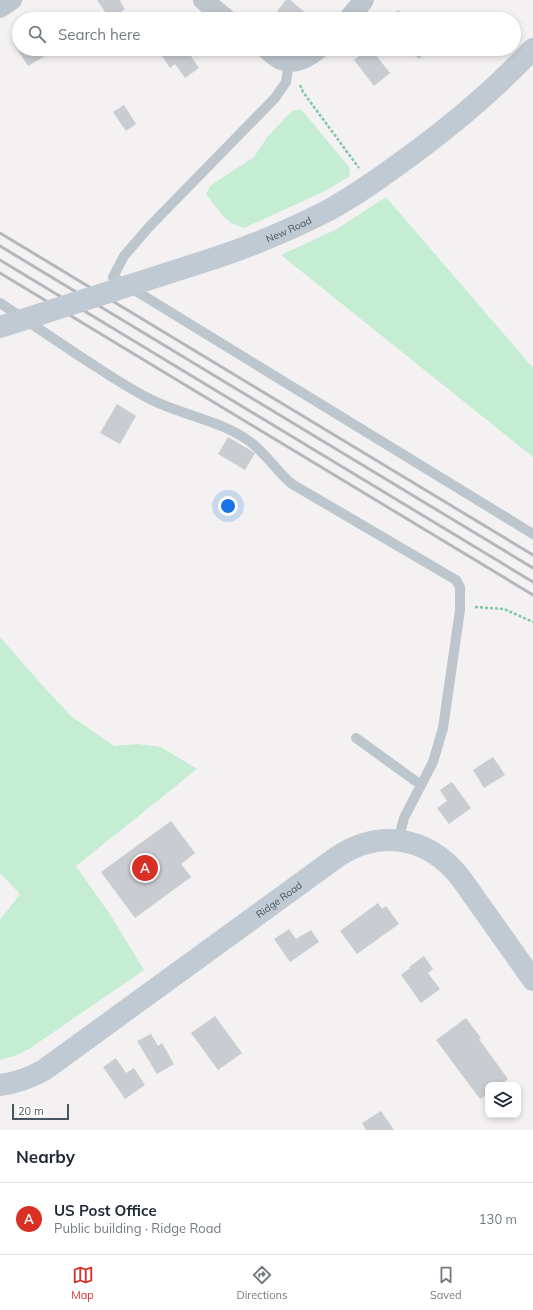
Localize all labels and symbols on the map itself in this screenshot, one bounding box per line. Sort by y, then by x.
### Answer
street label: New Road [264,213,313,245]
your location [218,496,238,516]
pin: A [132,853,158,883]
street label: Ridge Road [253,878,304,920]
scale bar [12,1102,69,1121]

